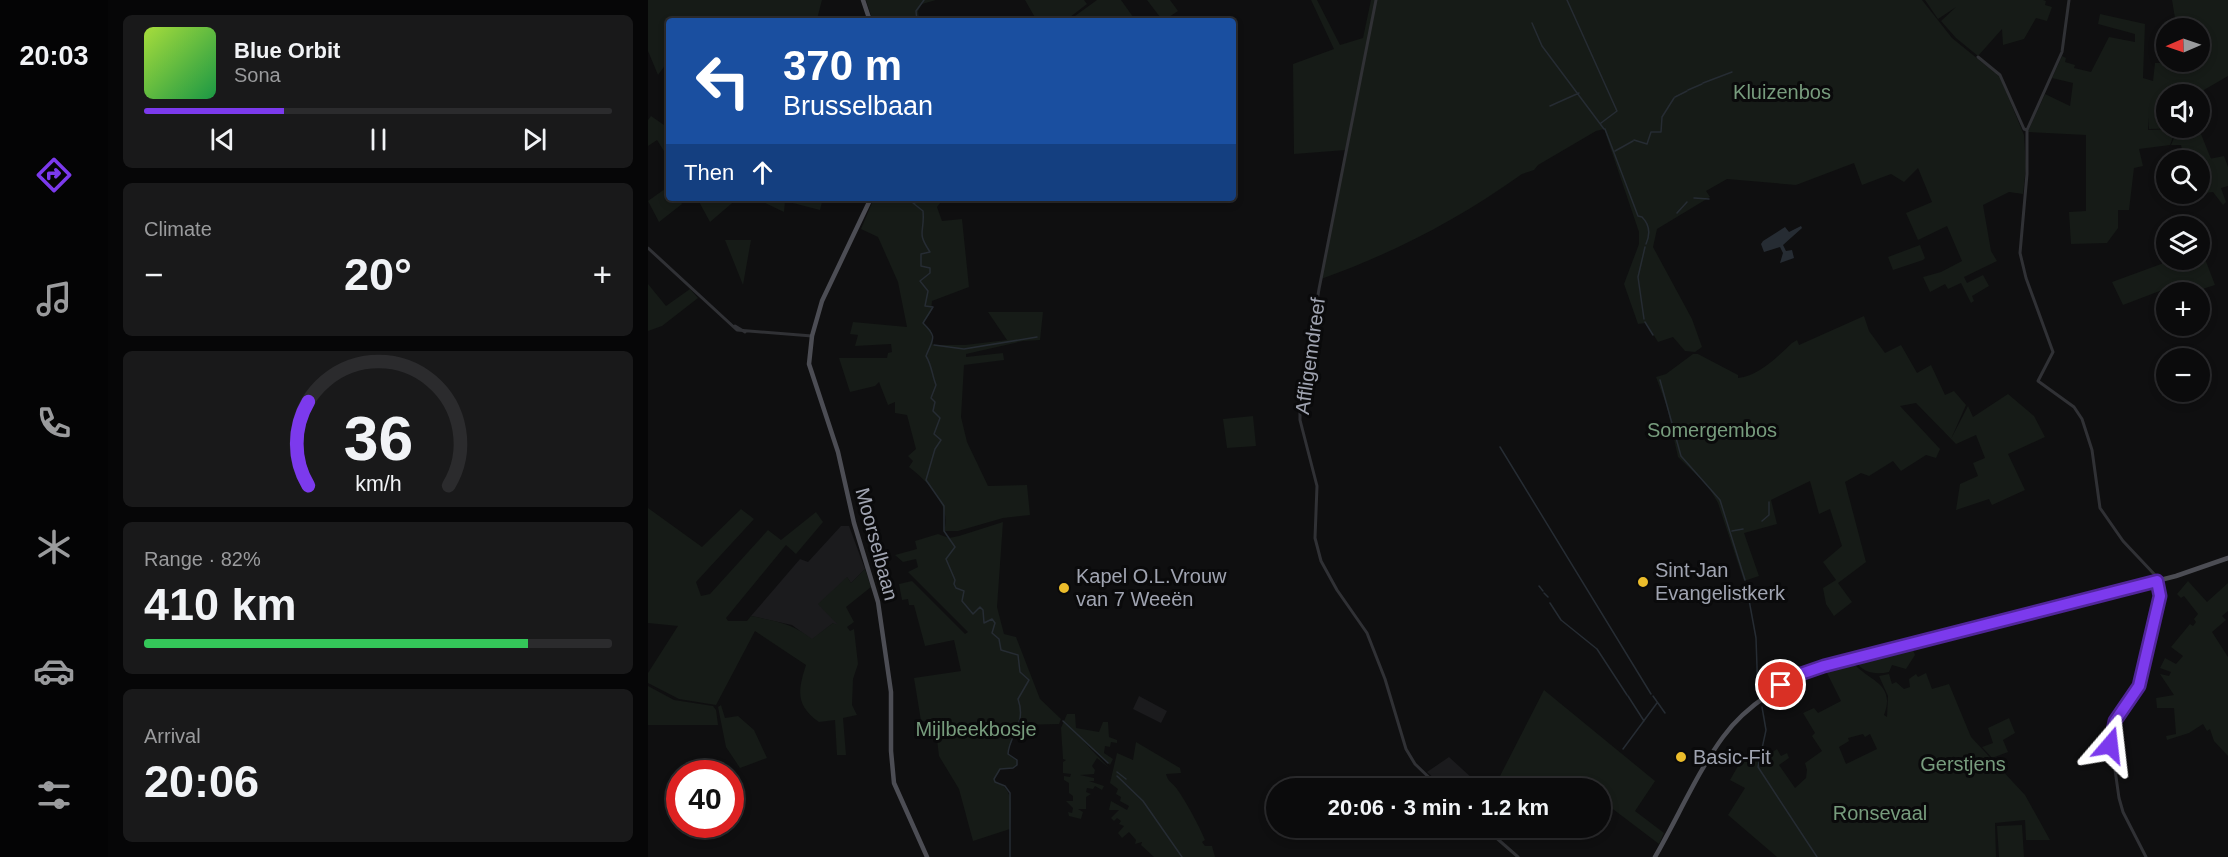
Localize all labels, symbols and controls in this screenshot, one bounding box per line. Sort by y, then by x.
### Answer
north arrow [2156,18,2210,72]
map controls [2156,18,2210,402]
text: Blue Orbit [234,38,340,63]
text: 20:03 [19,41,89,71]
icon: left [684,42,762,120]
text: 370 m [783,42,902,89]
text: Sona [234,64,281,86]
park label: Kluizenbos [1733,81,1831,103]
button: sound [2156,84,2210,138]
text: Brusselbaan [783,91,933,121]
icon: previous [206,123,239,156]
icon: pause [362,123,395,156]
icon: next [518,123,551,156]
button: search [2156,150,2210,204]
icon: directions [33,154,75,196]
icon: ahead [746,156,779,189]
text: Then [684,160,734,185]
button: layers [2156,216,2210,270]
text: Climate [144,218,212,240]
text: 20° [344,249,412,300]
text: − [144,256,163,293]
text: + [593,256,612,293]
icon: music [33,278,75,320]
button: + [2156,282,2210,336]
street label: Affligemdreef [1291,296,1329,416]
button: − [2156,348,2210,402]
icon: phone [33,402,75,444]
text: 36 [343,404,413,473]
park label: Somergembos [1647,419,1777,441]
text: km/h [355,472,401,496]
street label: Moorselbaan [851,485,903,603]
icon: climate [33,526,75,568]
text: Range · 82% [144,548,261,570]
place label: Sint-Jan Evangelistkerk [1655,559,1786,604]
place label: Kapel O.L.Vrouw van 7 Weeën [1076,565,1227,610]
marker: Sint-Jan Evangelistkerk [1636,575,1650,589]
text: 410 km [144,579,297,630]
marker: Kapel O.L.Vrouw van 7 Weeën [1057,581,1071,595]
icon: car [33,650,75,692]
pin [1755,659,1806,710]
icon: arrive [1764,668,1797,701]
position arrow [2078,713,2142,777]
park label: Mijlbeekbosje [915,718,1037,740]
text: Arrival [144,725,201,747]
place label: Basic-Fit [1693,746,1771,768]
marker: Basic-Fit [1674,750,1688,764]
park label: Gerstjens [1920,753,2006,775]
text: 20:06 [144,756,259,807]
speed limit sign: 40 [666,760,744,838]
icon: filters [33,774,75,816]
text: 20:06 · 3 min · 1.2 km [1328,795,1549,820]
park label: Ronsevaal [1833,802,1927,824]

